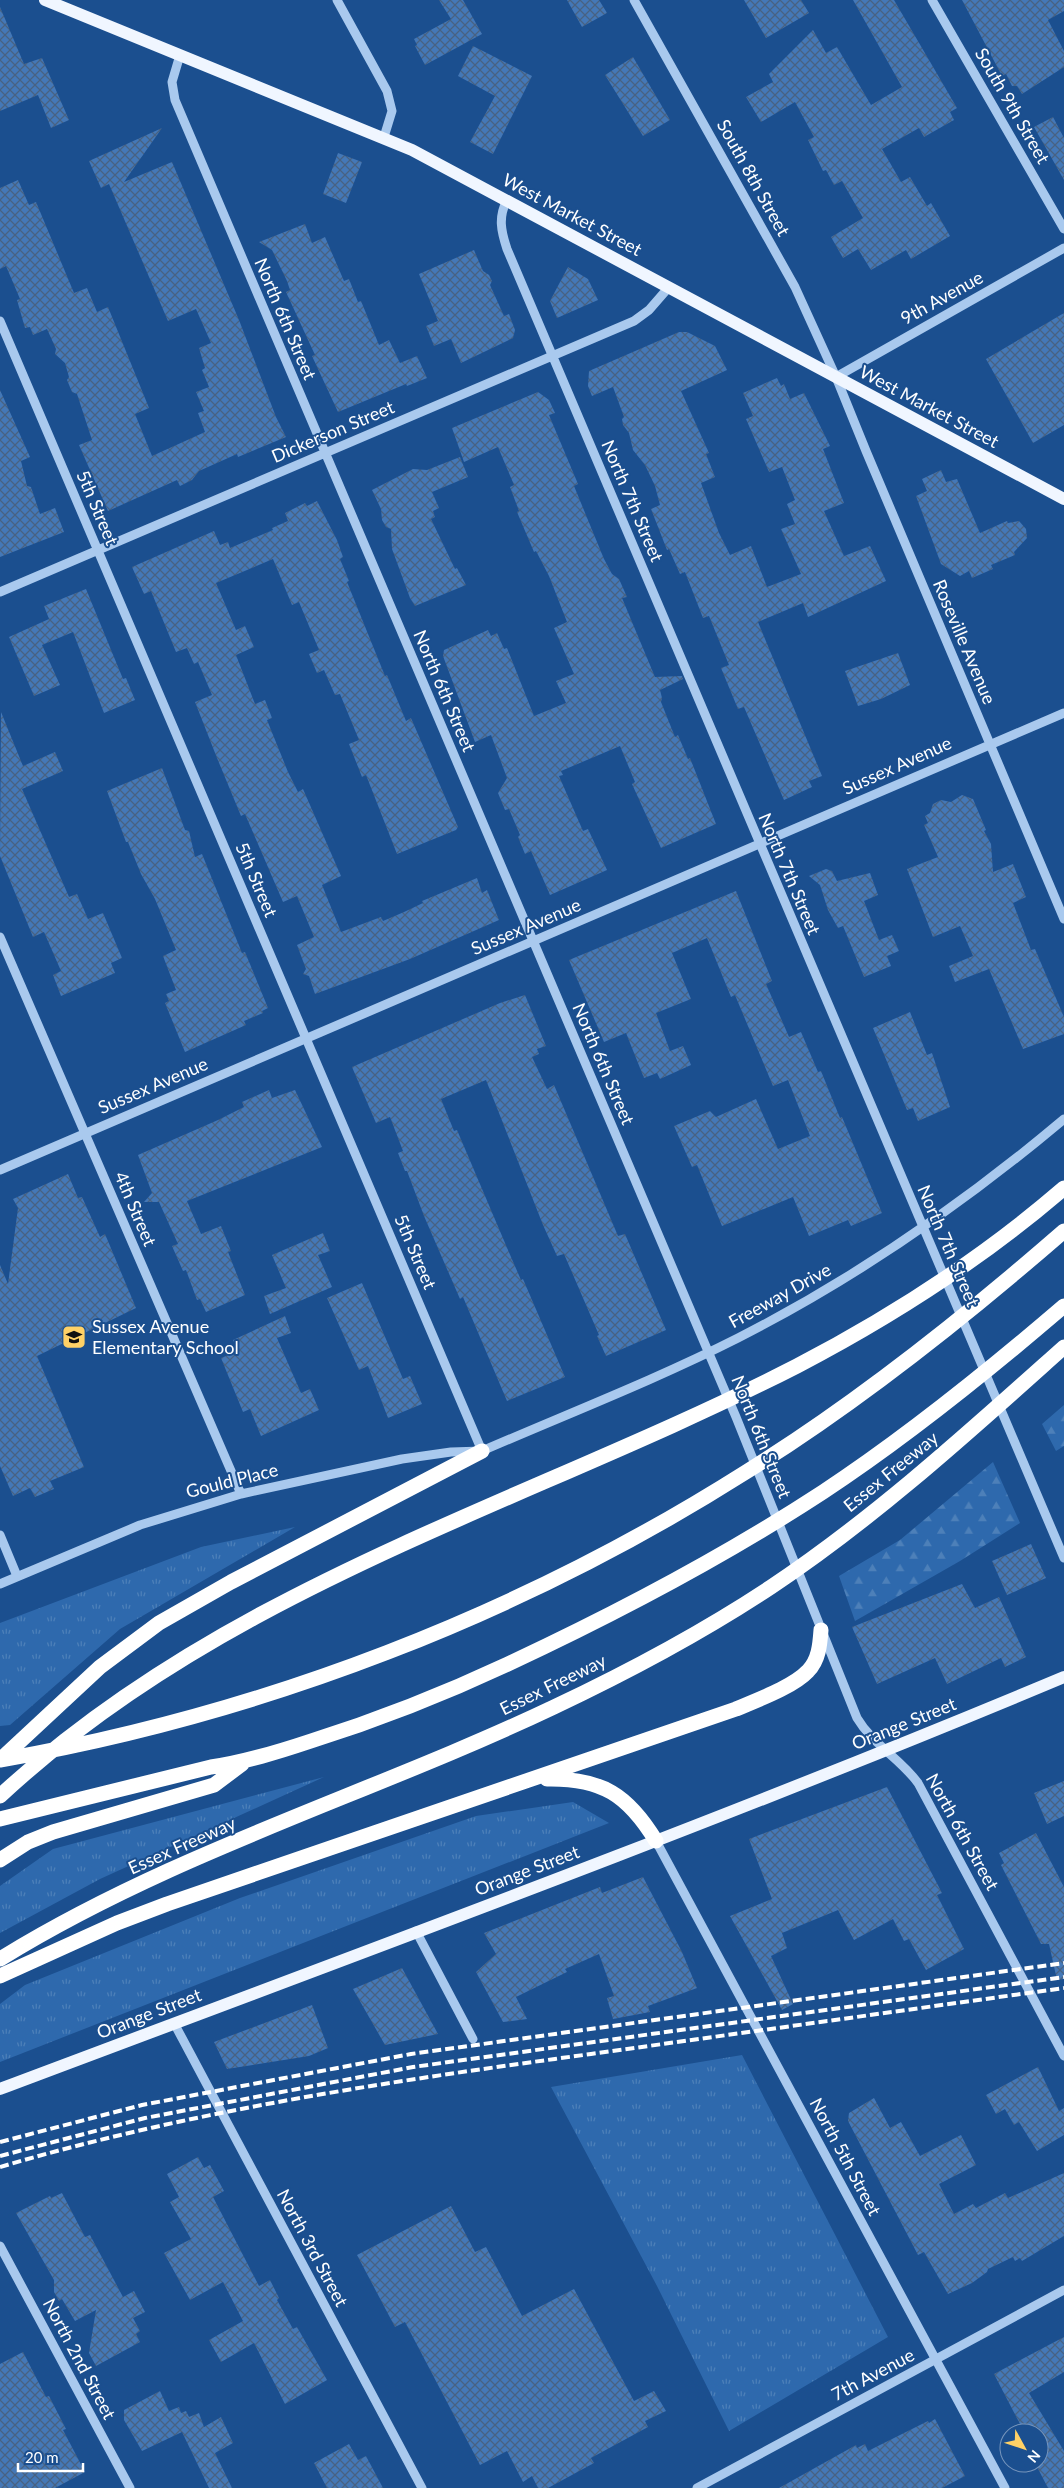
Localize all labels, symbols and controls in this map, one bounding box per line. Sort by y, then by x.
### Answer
street label: South 9th Street [971,44,1055,168]
street label: South 8th Street [713,115,795,240]
street label: West Market Street [499,168,646,260]
street label: North 6th Street [250,254,322,383]
street label: 9th Avenue [897,266,986,329]
street label: West Market Street [856,360,1003,452]
street label: Dickerson Street [268,395,398,467]
street label: North 7th Street [597,436,669,565]
street label: 5th Street [72,467,124,549]
street label: Roseville Avenue [929,576,1001,707]
street label: North 6th Street [409,626,481,755]
street label: Sussex Avenue [839,731,955,799]
street label: North 7th Street [754,809,826,938]
street label: 5th Street [231,839,283,921]
street label: Sussex Avenue [467,893,584,959]
street label: North 6th Street [568,999,640,1128]
street label: Sussex Avenue [94,1052,211,1118]
street label: 4th Street [110,1168,162,1250]
street label: North 7th Street [913,1181,985,1310]
street label: 5th Street [390,1211,442,1293]
street label: Freeway Drive [724,1258,835,1332]
place label: Sussex Avenue Elementary School [92,1315,239,1358]
school or university icon: Sussex Avenue Elementary School [61,1324,87,1350]
street label: North 6th Street [727,1372,797,1502]
street label: Essex Freeway [839,1426,943,1516]
street label: Gould Place [183,1458,280,1502]
street label: Essex Freeway [496,1649,610,1719]
street label: Orange Street [848,1692,959,1754]
street label: North 6th Street [922,1769,1004,1894]
street label: Essex Freeway [124,1811,239,1879]
street label: Orange Street [471,1840,583,1900]
street label: Orange Street [93,1983,205,2043]
street label: North 5th Street [806,2094,886,2220]
street label: North 3rd Street [273,2185,353,2311]
street label: North 2nd Street [39,2294,121,2423]
street label: 7th Avenue [827,2343,918,2405]
north arrow [999,2423,1049,2473]
scale bar [18,2440,82,2472]
text: N [1024,2447,1044,2466]
text: 20 m [25,2448,59,2466]

